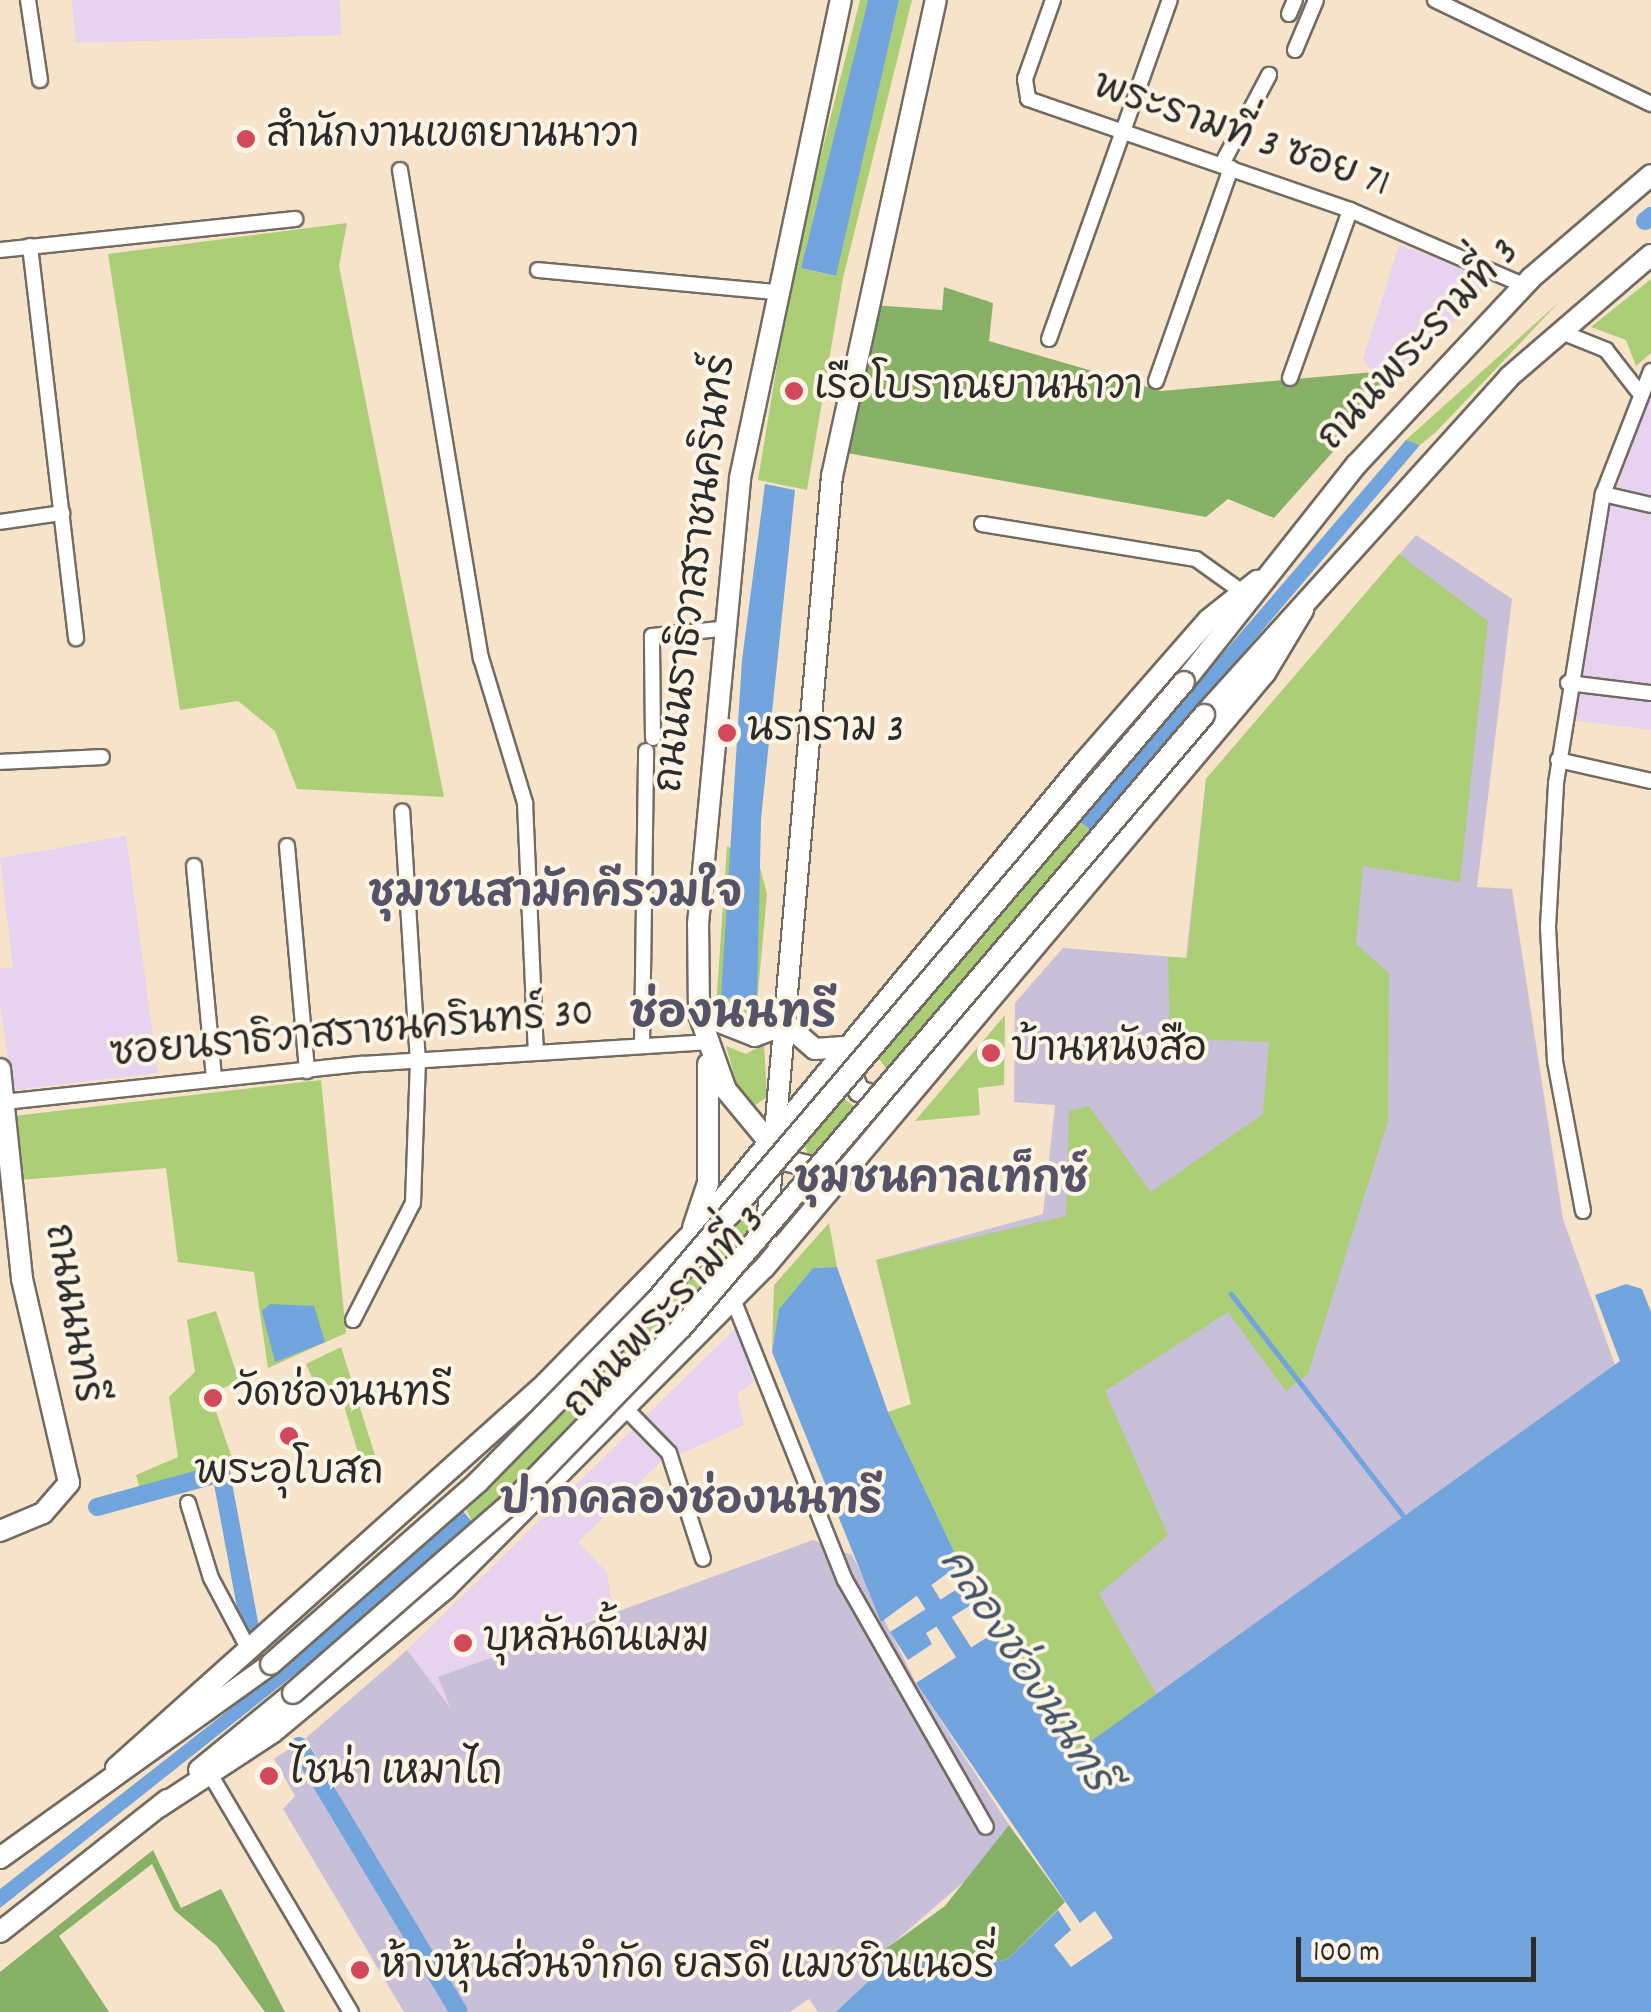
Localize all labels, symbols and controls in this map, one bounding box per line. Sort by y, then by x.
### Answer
street label: พระรามที่ 3 ซอย 71 [1085,65,1395,211]
place label: สำนักงานเขตยานนาวา [266,115,639,163]
marker: สำนักงานเขตยานนาวา [235,128,257,150]
street label: ถนนพระรามที่ 3 [1310,231,1532,463]
street label: ถนนนราธิวาสราชนครินทร์ [648,352,750,796]
place label: เรือโบราณยานนาวา [814,367,1143,415]
marker: เรือโบราณยานนาวา [783,380,805,402]
place label: นราราม 3 [747,709,904,757]
marker: นราราม 3 [716,722,738,744]
district label: ชุมชนสามัคคีรวมใจ [368,872,742,922]
district label: ช่องนนทรี [629,991,837,1045]
street label: ซอยนราธิวาสราชนครินทร์ 30 [108,992,596,1082]
place label: บ้านหนังสือ [1011,1029,1207,1077]
marker: บ้านหนังสือ [980,1042,1002,1064]
district label: ชุมชนคาลเท็กซ์ [794,1158,1088,1208]
street label: ถนนพระรามที่ 3 [556,1199,778,1431]
street label: ถนนนนทรี [30,1221,108,1407]
place label: วัดช่องนนทรี [233,1374,452,1422]
marker: วัดช่องนนทรี [202,1387,224,1409]
marker: พระอุโบสถ [278,1425,300,1447]
place label: พระอุโบสถ [194,1452,384,1500]
district label: ปากคลองช่องนนทรี [500,1479,882,1529]
water label: คลองช่องนนทรี [926,1541,1120,1803]
place label: บุหลันดั้นเมฆ [483,1619,709,1667]
marker: บุหลันดั้นเมฆ [452,1632,474,1654]
place label: ไชน่า เหมาไถ [289,1752,503,1800]
marker: ไชน่า เหมาไถ [258,1765,280,1787]
scale bar [1301,1917,1541,1979]
text: 100 m [1313,1933,1380,1976]
place label: ห้างหุ้นส่วนจำกัด ยลรดี แมชชินเนอรี่ [380,1946,995,1994]
marker: ห้างหุ้นส่วนจำกัด ยลรดี แมชชินเนอรี่ [349,1959,371,1981]

